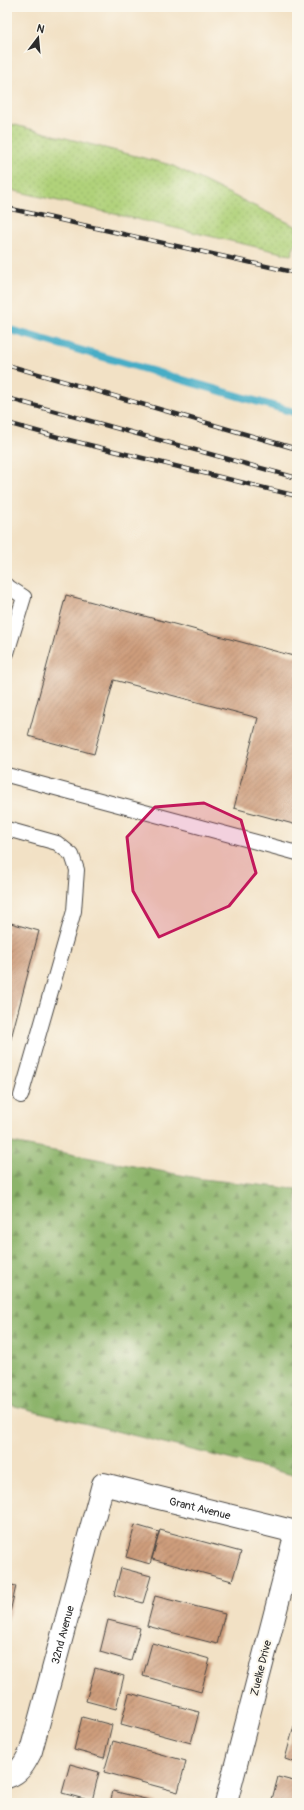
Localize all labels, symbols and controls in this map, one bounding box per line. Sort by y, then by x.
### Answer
north arrow [18,18,58,58]
text: N [35,22,47,36]
street label: Grant Avenue [168,1494,233,1522]
street label: 32nd Avenue [48,1603,77,1665]
street label: Zuelke Drive [248,1638,274,1697]

